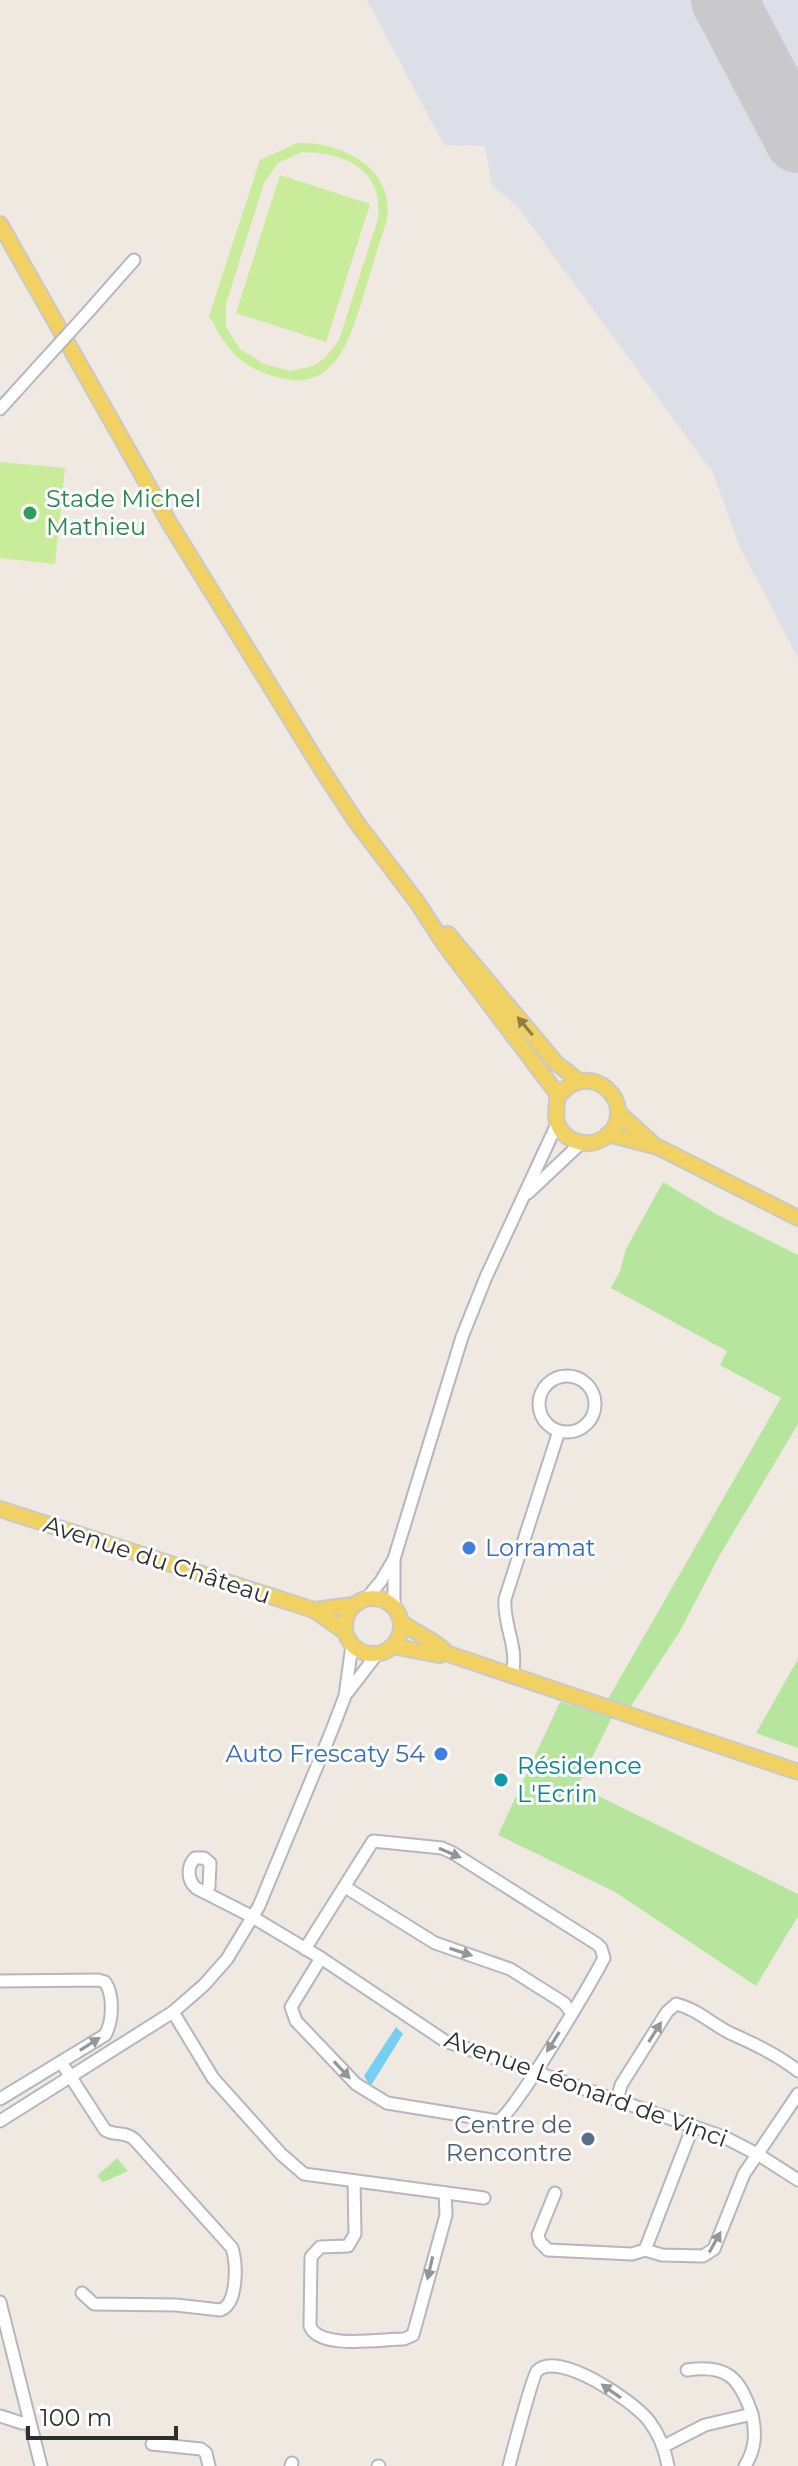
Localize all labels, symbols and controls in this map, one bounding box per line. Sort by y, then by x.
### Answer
place label: Stade Michel Mathieu [46,484,201,541]
marker: Stade Michel Mathieu [21,504,39,522]
one-way arrow [517,1016,534,1036]
street label: Avenue du Château [40,1509,274,1610]
place label: Lorramat [485,1533,596,1562]
marker: Lorramat [460,1539,478,1557]
place label: Auto Frescaty 54 [225,1739,425,1768]
marker: Auto Frescaty 54 [432,1745,450,1763]
place label: Résidence L'Ecrin [517,1751,642,1808]
marker: Résidence L'Ecrin [492,1771,510,1789]
one-way arrow [438,1847,462,1860]
one-way arrow [449,1947,473,1959]
one-way arrow [647,2021,661,2043]
street label: Avenue Léonard de Vinci [441,2024,731,2153]
one-way arrow [547,2031,561,2053]
one-way arrow [79,2037,102,2052]
one-way arrow [333,2060,351,2079]
place label: Centre de Rencontre [446,2110,572,2167]
marker: Centre de Rencontre [579,2130,597,2148]
one-way arrow [707,2231,721,2253]
one-way arrow [424,2255,436,2280]
one-way arrow [600,2384,621,2399]
scale bar [28,2390,176,2440]
text: 100 m [40,2403,112,2432]

